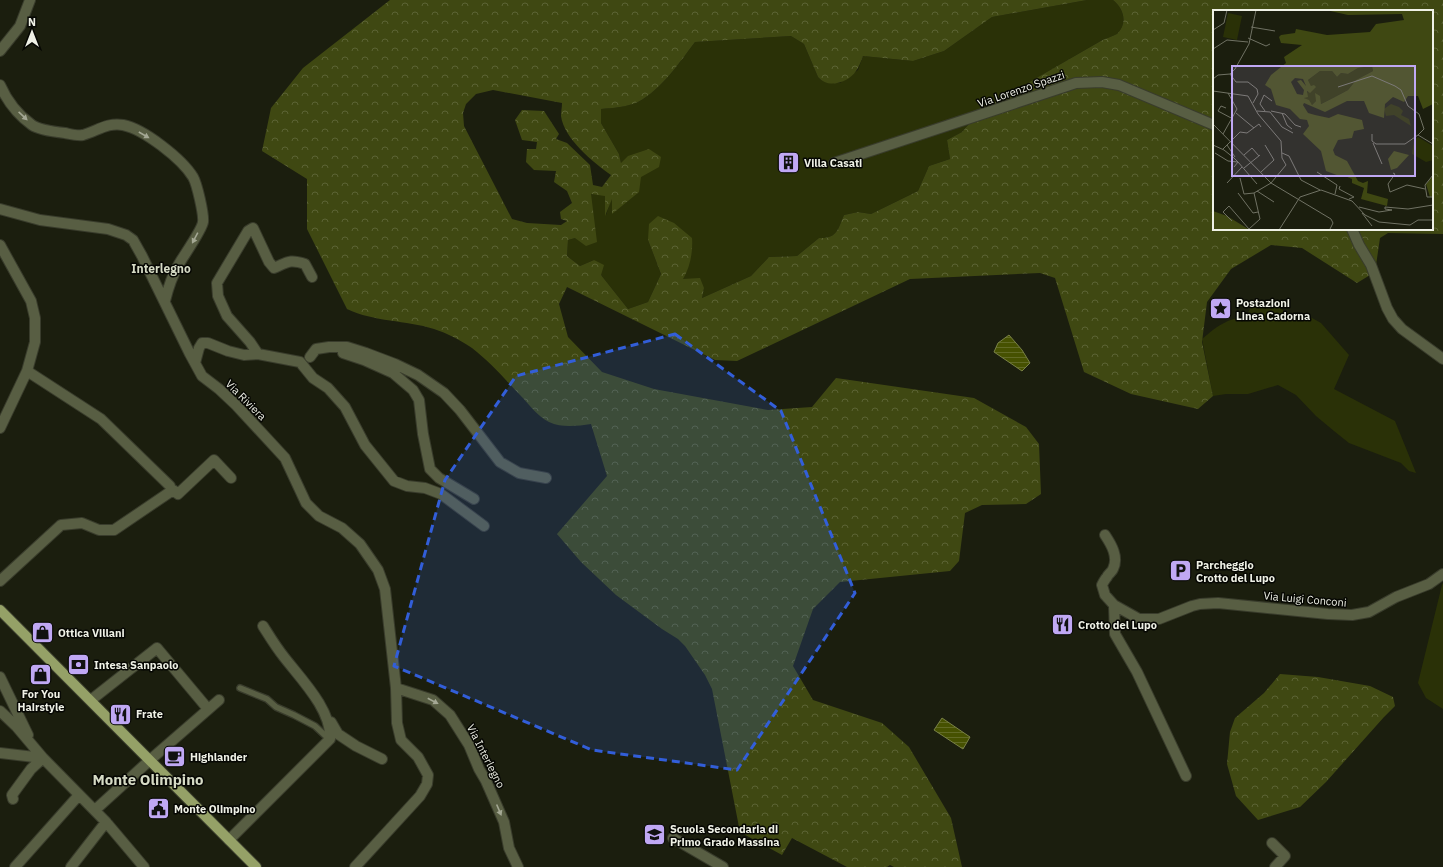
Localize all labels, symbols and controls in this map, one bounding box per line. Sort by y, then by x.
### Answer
inset map [1213,10,1433,230]
north arrow [12,12,52,52]
text: N [28,15,36,29]
street label: Via Lorenzo Spazzi [976,68,1066,110]
one-way arrow [18,111,28,121]
one-way arrow [138,131,150,138]
building icon: Villa Casati [776,150,802,176]
place label: Villa Casati [804,156,862,170]
one-way arrow [191,232,198,244]
district label: Interlegno [131,261,191,276]
place icon: Postazioni Linea Cadorna [1208,296,1234,322]
place label: Postazioni Linea Cadorna [1236,296,1310,323]
street label: Via Riviera [223,377,269,423]
parking icon: Parcheggio Crotto del Lupo [1167,558,1193,584]
place label: Parcheggio Crotto del Lupo [1196,558,1275,585]
street label: Via Luigi Conconi [1263,588,1347,610]
restaurant icon: Crotto del Lupo [1050,612,1076,638]
place label: Crotto del Lupo [1078,618,1157,632]
shop icon: Ottica Villani [29,620,55,646]
place label: Ottica Villani [58,626,125,640]
bank icon: Intesa Sanpaolo [66,652,92,678]
place label: Intesa Sanpaolo [94,658,178,672]
shop icon: For You Hairstyle [28,661,54,687]
place label: For You Hairstyle [18,687,64,714]
one-way arrow [427,698,439,704]
restaurant icon: Frate [108,701,134,727]
place label: Frate [136,707,163,721]
street label: Via Interlegno [464,722,508,790]
cafe icon: Highlander [161,744,187,770]
place label: Highlander [190,750,248,764]
district label: Monte Olimpino [92,770,204,789]
public building icon: Monte Olimpino [145,796,171,822]
place label: Monte Olimpino [174,802,255,816]
one-way arrow [496,805,502,816]
school or university icon: Scuola Secondaria di Primo Grado Massina [642,822,668,848]
place label: Scuola Secondaria di Primo Grado Massina [670,822,780,849]

